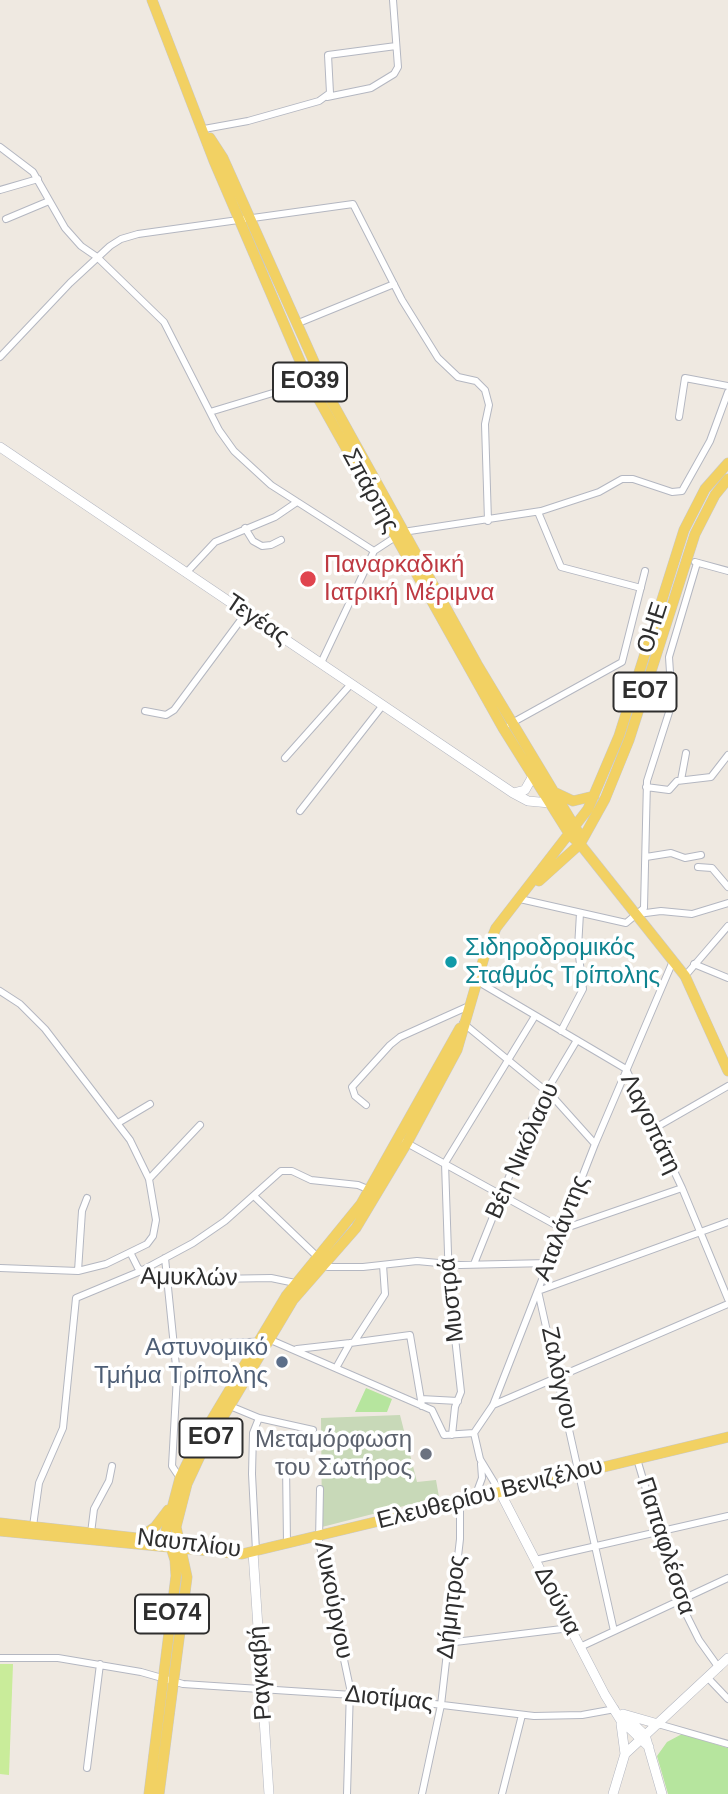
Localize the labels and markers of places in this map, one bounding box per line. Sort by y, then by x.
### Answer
place label: Παναρκαδική Ιατρική Μέριμνα [324,551,494,607]
marker: Παναρκαδική Ιατρική Μέριμνα [298,569,318,589]
place label: Σιδηροδρομικός Σταθμός Τρίπολης [465,934,660,990]
marker: Σιδηροδρομικός Σταθμός Τρίπολης [443,954,459,970]
place label: Αστυνομικό Τμήμα Τρίπολης [94,1334,268,1390]
marker: Αστυνομικό Τμήμα Τρίπολης [274,1354,290,1370]
place label: Μεταμόρφωση του Σωτήρος [255,1426,412,1482]
marker: Μεταμόρφωση του Σωτήρος [418,1446,434,1462]

